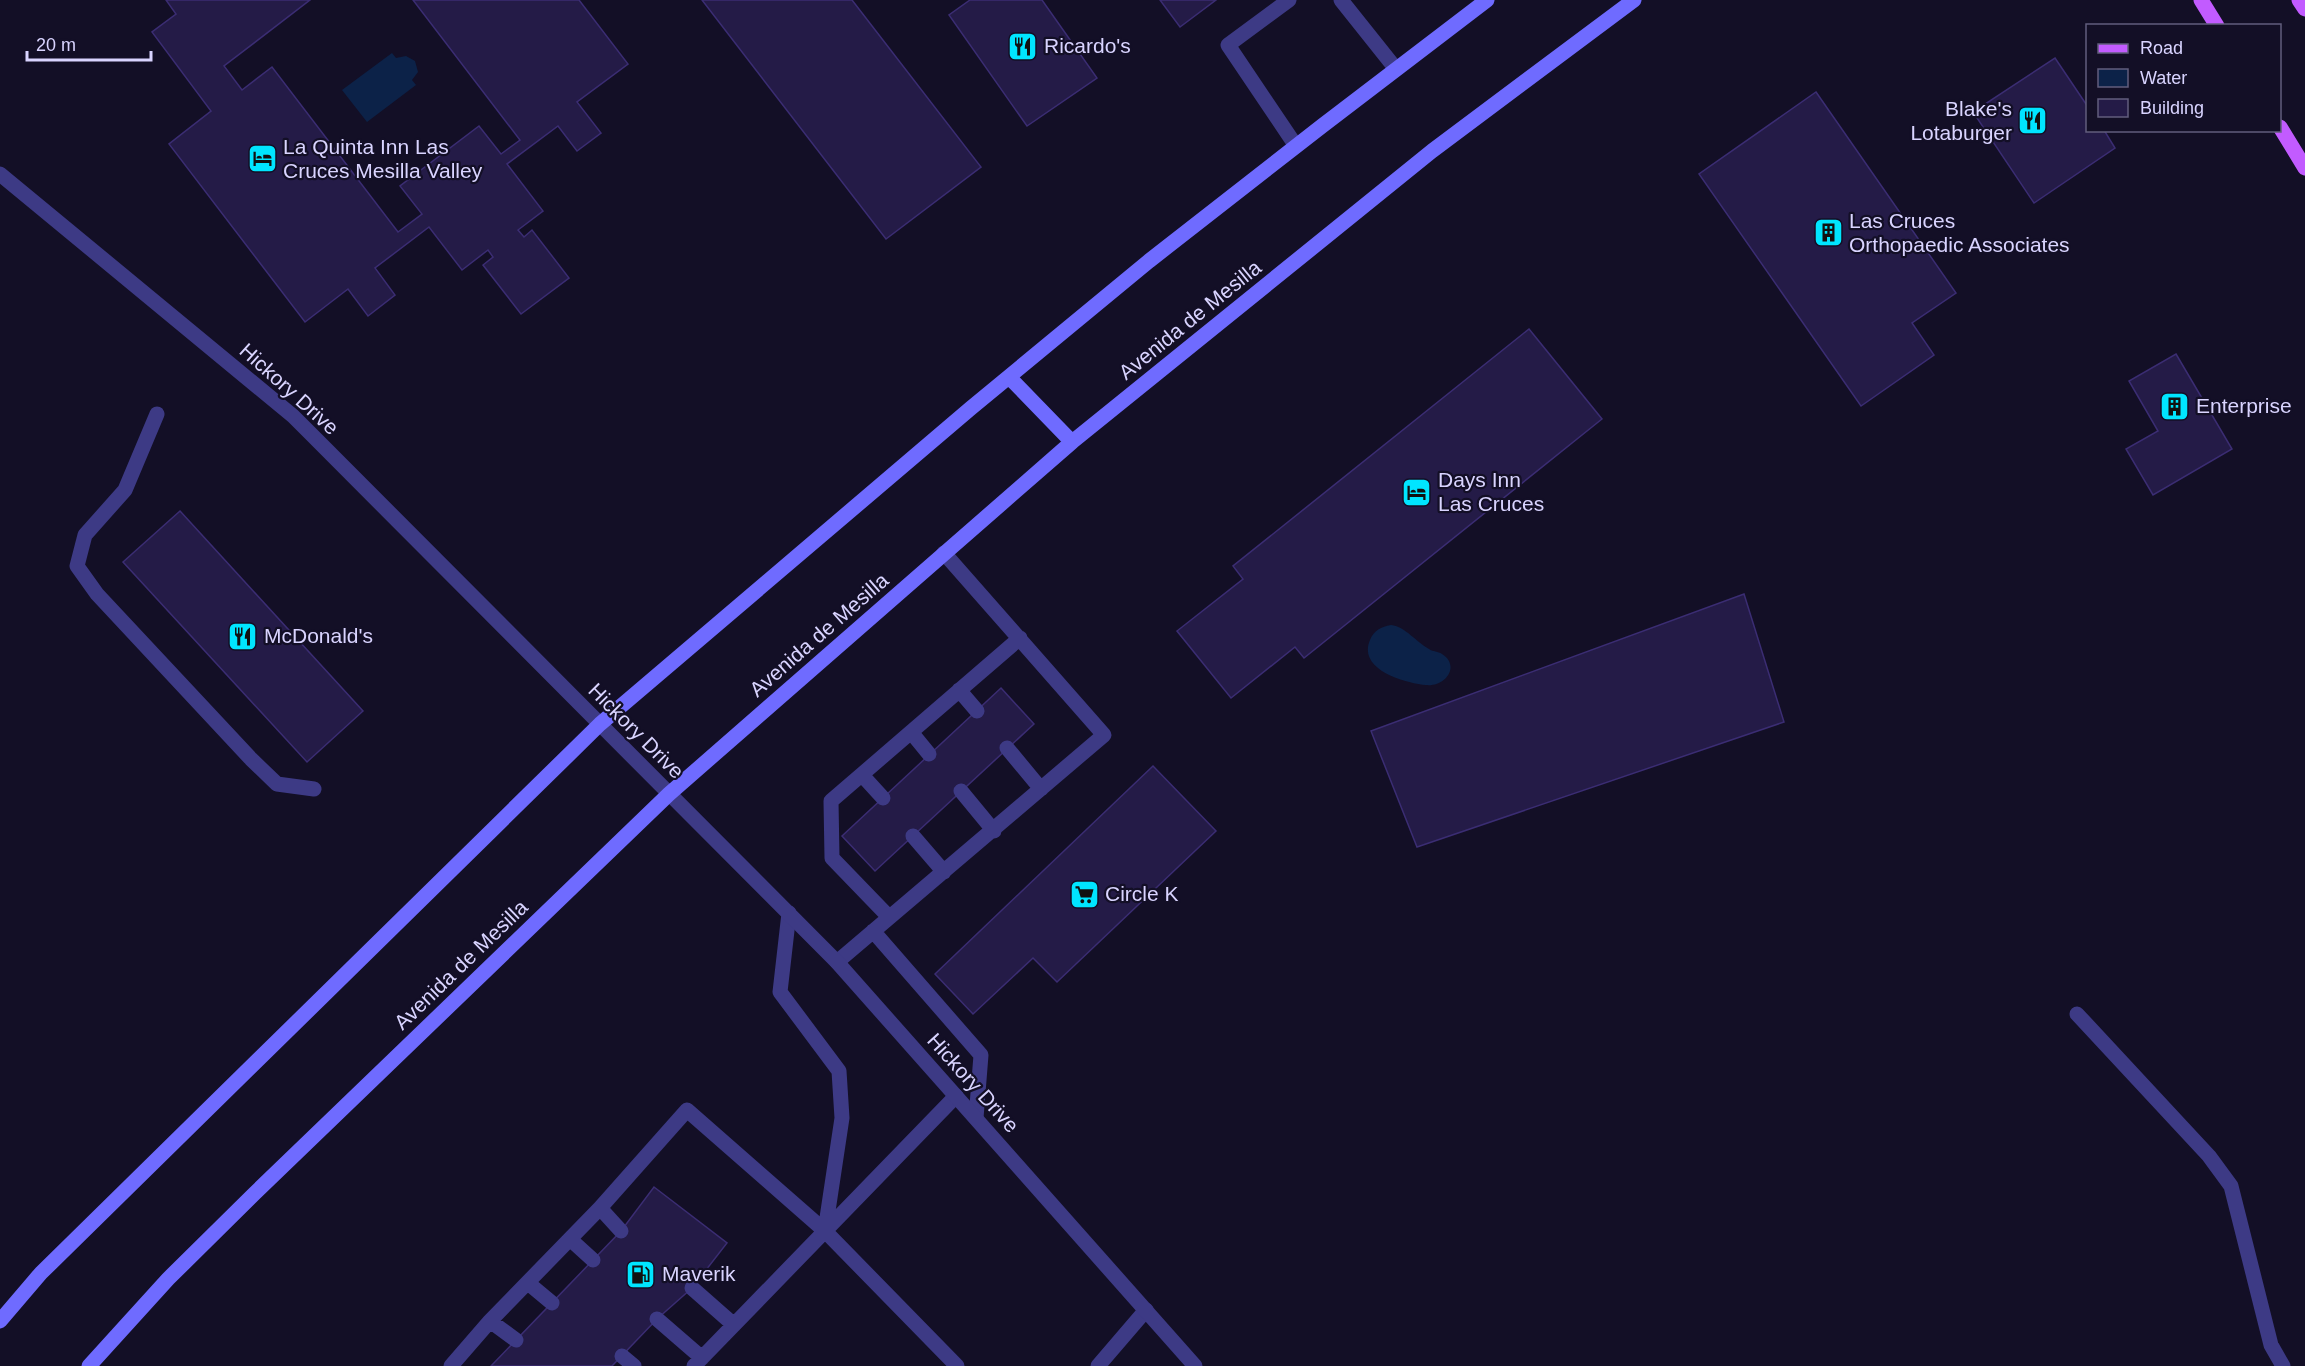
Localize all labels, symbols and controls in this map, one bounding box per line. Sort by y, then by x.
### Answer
scale bar [27,24,152,62]
legend [2086,24,2281,132]
restaurant icon: Ricardo's [1007,30,1039,62]
place label: Ricardo's [1044,34,1131,57]
text: 20 m [36,35,76,55]
text: Road [2140,38,2183,58]
text: Water [2140,68,2187,88]
place label: Blake's Lotaburger [1910,97,2012,144]
text: Building [2140,98,2204,118]
restaurant icon: Blake's Lotaburger [2017,105,2049,137]
place label: La Quinta Inn Las Cruces Mesilla Valley [283,135,483,182]
hotel icon: La Quinta Inn Las Cruces Mesilla Valley [246,143,278,175]
place label: Las Cruces Orthopaedic Associates [1849,209,2070,256]
building icon: Las Cruces Orthopaedic Associates [1812,217,1844,249]
street label: Avenida de Mesilla [1114,255,1266,384]
street label: Hickory Drive [235,338,343,439]
building icon: Enterprise [2159,390,2191,422]
place label: Enterprise [2196,394,2292,417]
place label: Days Inn Las Cruces [1438,468,1544,515]
hotel icon: Days Inn Las Cruces [1401,476,1433,508]
street label: Avenida de Mesilla [745,568,893,701]
restaurant icon: McDonald's [227,620,259,652]
place label: McDonald's [264,624,373,647]
street label: Hickory Drive [584,678,689,783]
supermarket icon: Circle K [1068,878,1100,910]
place label: Circle K [1105,882,1179,905]
street label: Avenida de Mesilla [389,895,532,1034]
street label: Hickory Drive [923,1029,1024,1137]
fuel station icon: Maverik [625,1258,657,1290]
place label: Maverik [662,1262,736,1285]

